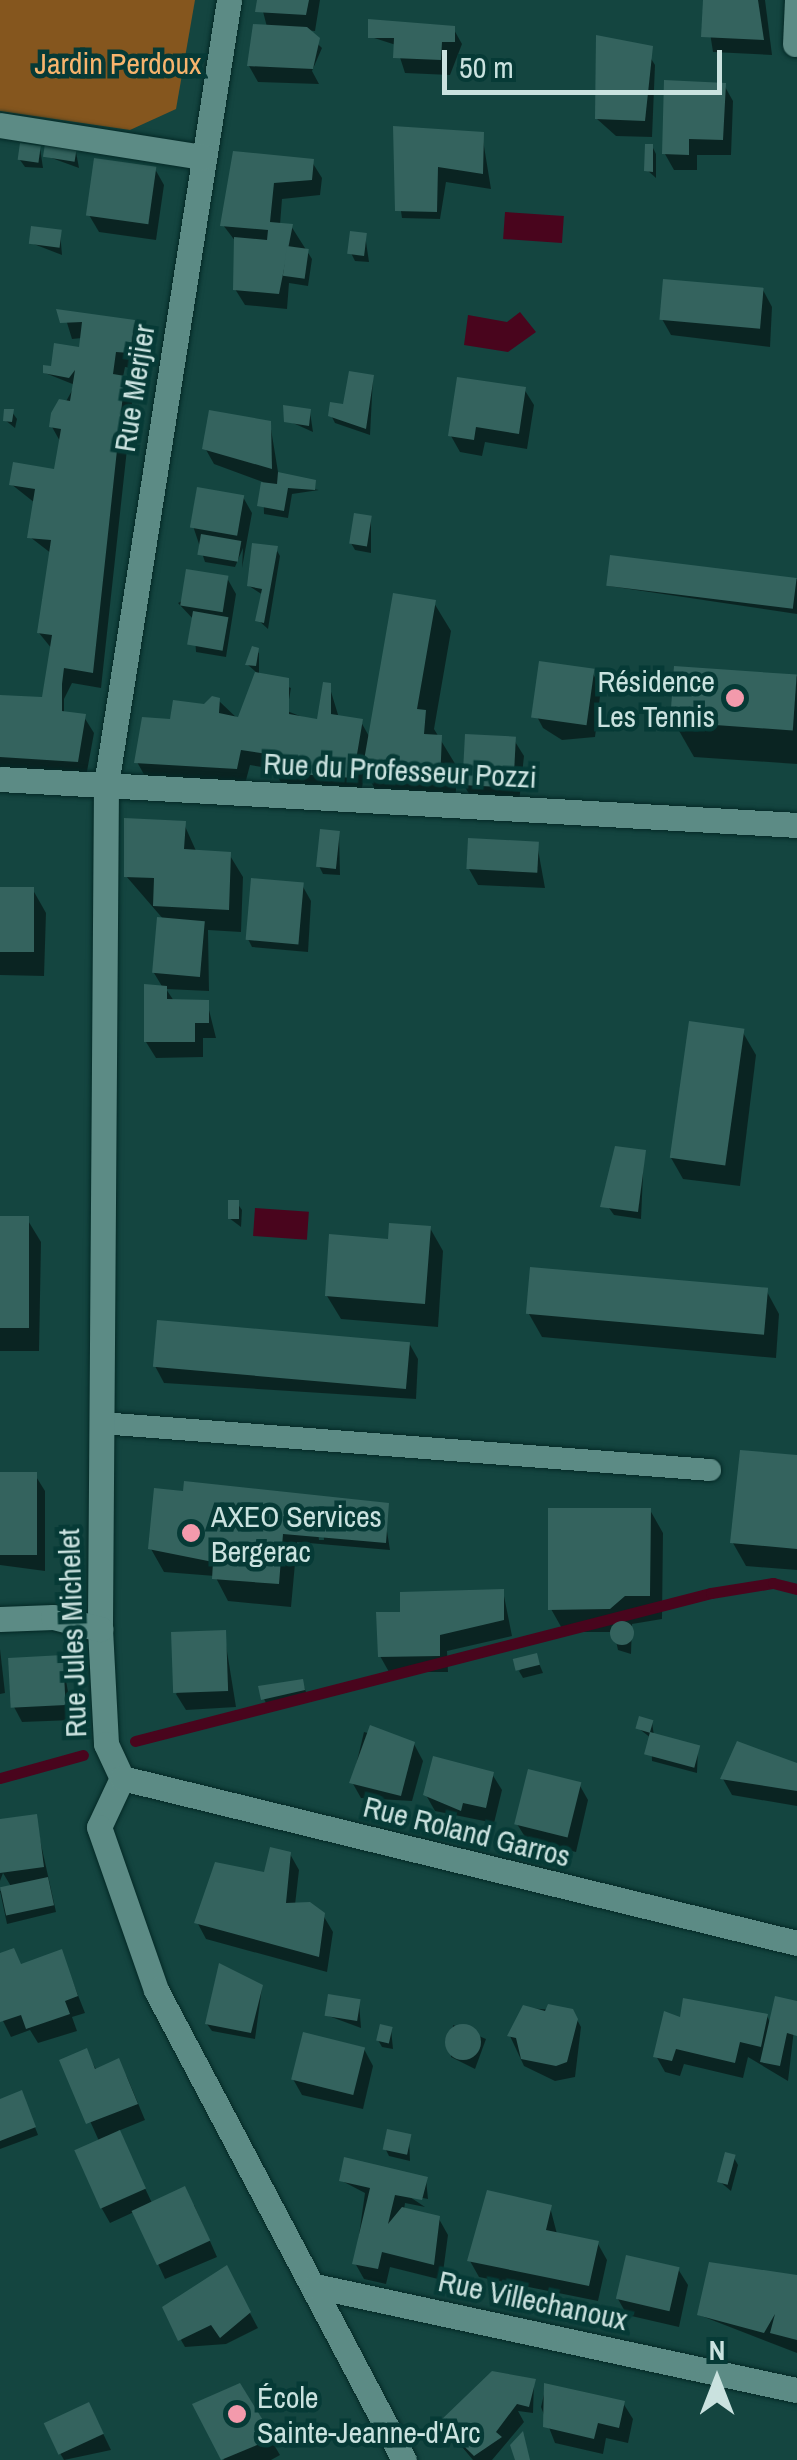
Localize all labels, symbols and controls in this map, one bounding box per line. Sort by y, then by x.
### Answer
scale bar [447,30,727,92]
park label: Jardin Perdoux [35,45,201,81]
text: 50 m [459,47,514,87]
street label: Rue Merjier [106,322,162,454]
place label: Résidence Les Tennis [596,663,715,734]
marker: Résidence Les Tennis [724,687,746,709]
street label: Rue du Professeur Pozzi [263,745,537,795]
place label: AXEO Services Bergerac [211,1498,382,1568]
marker: AXEO Services Bergerac [180,1522,202,1544]
street label: Rue Jules Michelet [50,1528,94,1738]
street label: Rue Roland Garros [360,1788,574,1874]
street label: Rue Villechanoux [435,2262,631,2338]
north arrow [667,2330,767,2430]
text: N [709,2331,725,2369]
place label: École Sainte-Jeanne-d'Arc [257,2379,480,2450]
marker: École Sainte-Jeanne-d'Arc [226,2403,248,2425]

